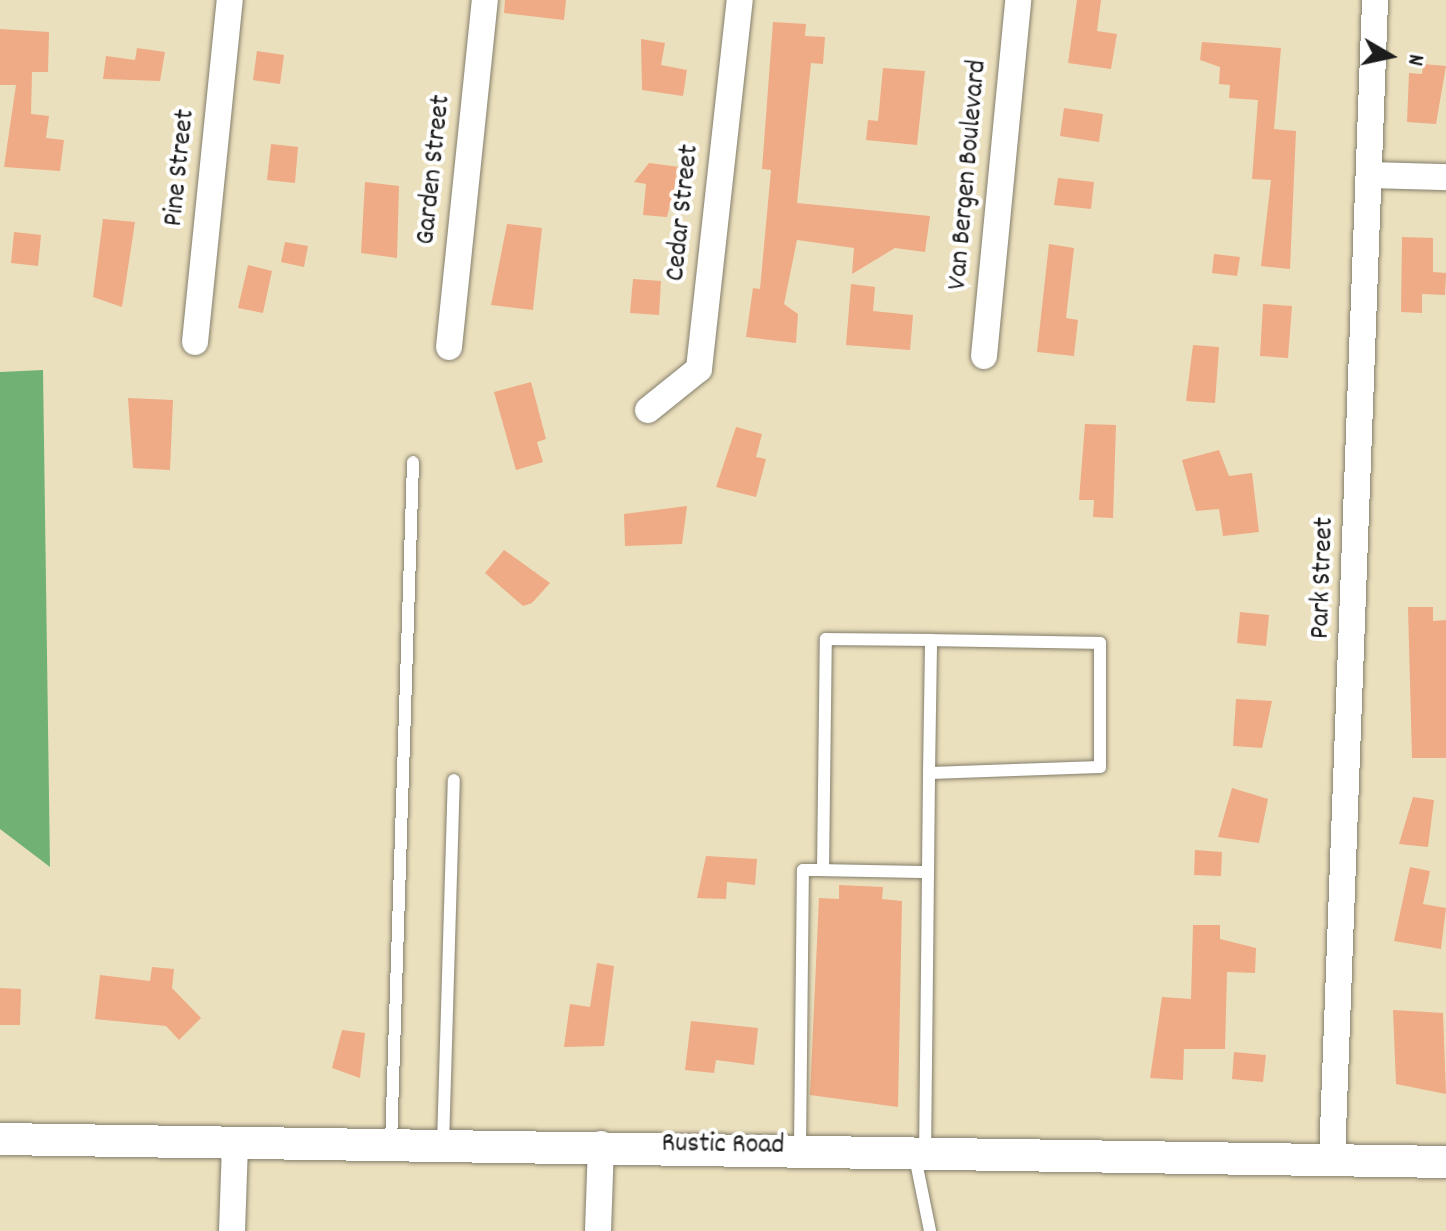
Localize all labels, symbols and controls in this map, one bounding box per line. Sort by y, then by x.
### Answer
north arrow [1350,16,1430,96]
text: N [1398,52,1430,68]
street label: Van Bergen Boulevard [942,58,996,292]
street label: Garden Street [410,93,460,247]
street label: Pine Street [158,108,204,228]
street label: Cedar Street [660,143,708,283]
street label: Park Street [1305,516,1343,640]
street label: Rustic Road [661,1128,785,1164]

